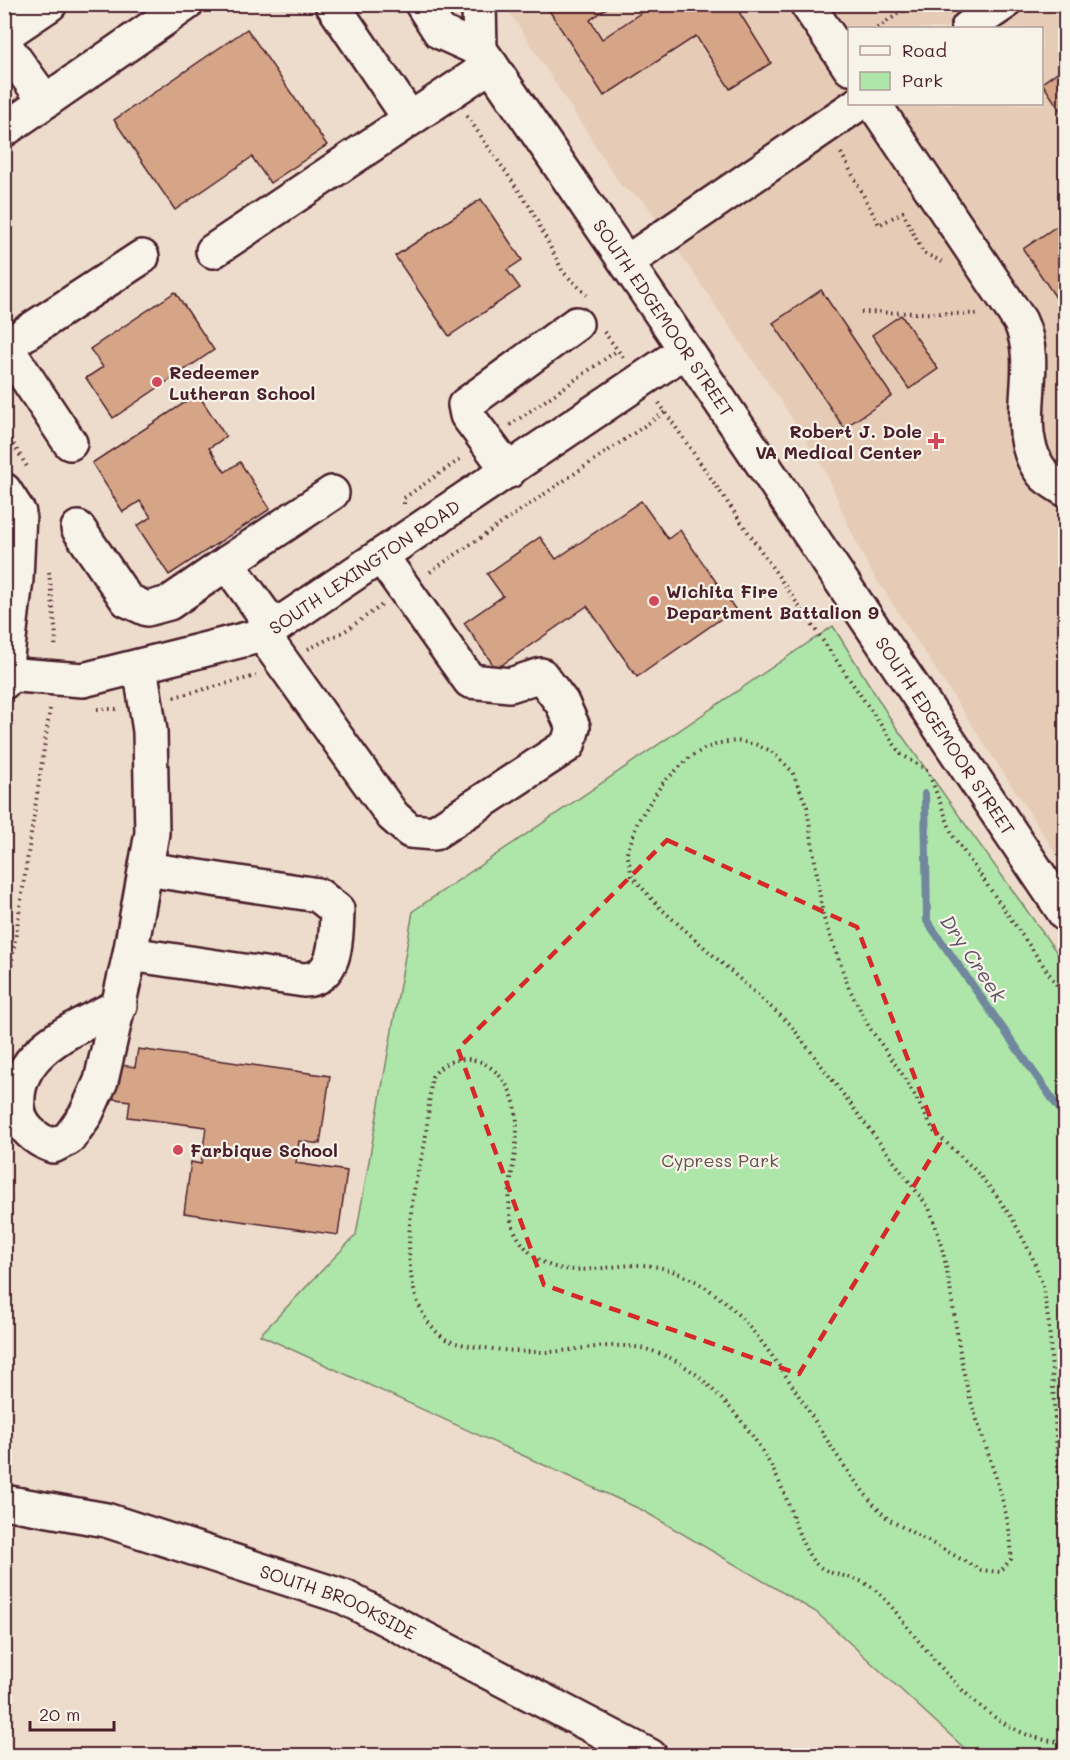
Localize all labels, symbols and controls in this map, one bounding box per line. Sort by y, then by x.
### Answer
legend [848,27,1043,105]
text: Road [902,38,947,62]
text: Park [902,68,943,92]
street label: SOUTH EDGEMOOR STREET [588,214,739,421]
place label: Redeemer Lutheran School [169,360,315,405]
marker: Redeemer Lutheran School [150,375,164,389]
place label: Robert J. Dole VA Medical Center [755,419,922,464]
marker: Robert J. Dole VA Medical Center [927,432,945,450]
street label: SOUTH LEXINGTON ROAD [264,494,465,640]
place label: Wichita Fire Department Battalion 9 [666,579,879,624]
marker: Wichita Fire Department Battalion 9 [647,594,661,608]
street label: SOUTH EDGEMOOR STREET [870,632,1021,840]
water label: Dry Creek [935,909,1013,1007]
place label: Farbique School [190,1138,338,1162]
marker: Farbique School [171,1143,185,1157]
park label: Cypress Park [661,1148,779,1172]
street label: SOUTH BROOKSIDE [257,1559,421,1645]
scale bar [30,1694,114,1732]
text: 20 m [39,1702,80,1726]

